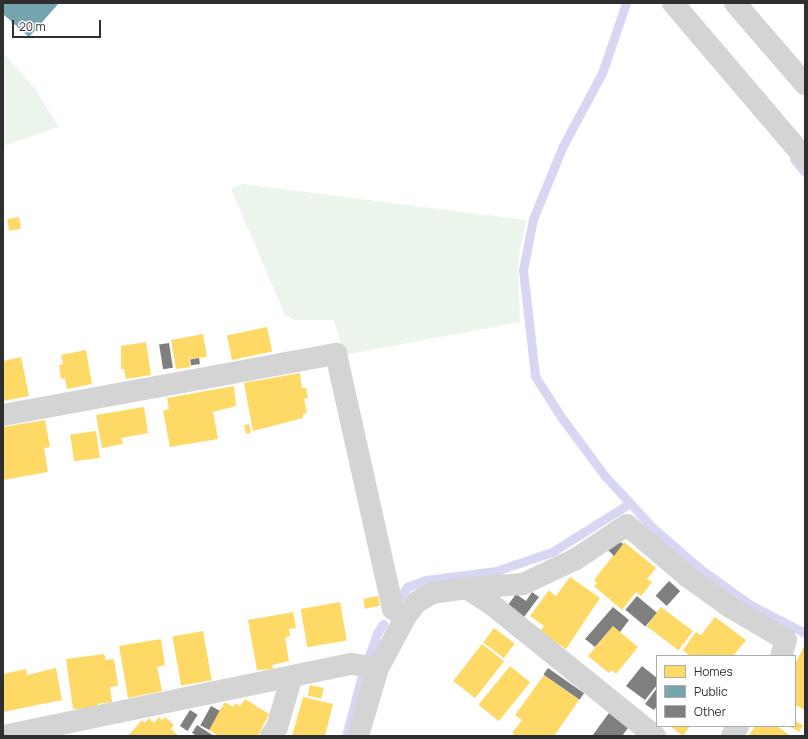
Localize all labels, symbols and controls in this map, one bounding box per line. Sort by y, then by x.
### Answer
scale bar [14,12,103,38]
text: 20 m [19,18,46,35]
legend [656,655,796,727]
text: Homes [694,663,733,680]
text: Public [694,683,728,700]
text: Other [694,703,726,720]

